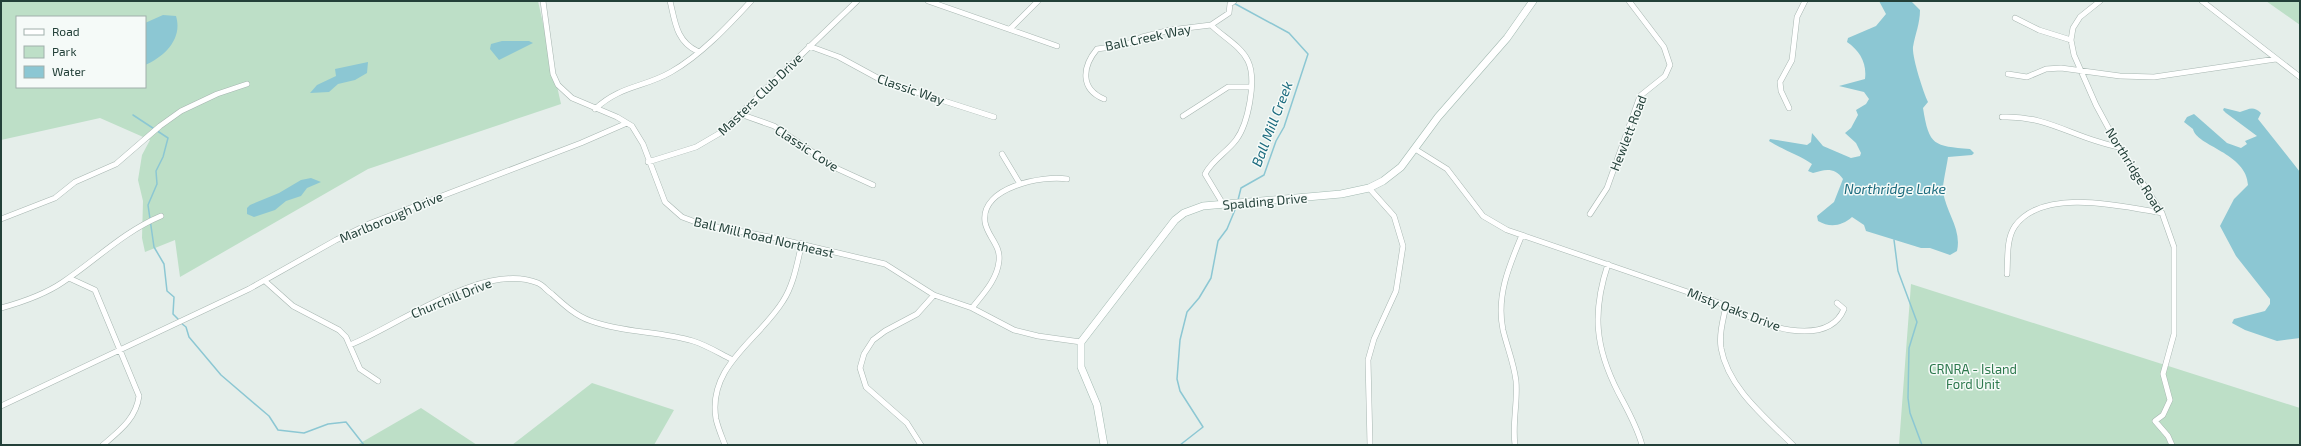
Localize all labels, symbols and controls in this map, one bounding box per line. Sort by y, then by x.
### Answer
legend [16,16,146,88]
street label: Ball Creek Way [1104,20,1192,54]
text: Road [52,24,80,38]
text: Park [52,44,77,58]
street label: Masters Club Drive [714,49,806,139]
text: Water [52,64,86,78]
street label: Classic Way [875,70,947,108]
water label: Ball Mill Creek [1247,79,1296,169]
street label: Hewlett Road [1606,93,1650,173]
street label: Classic Cove [772,122,842,174]
street label: Northridge Road [2102,125,2168,215]
water label: Northridge Lake [1844,180,1947,197]
street label: Marlborough Drive [337,188,445,246]
street label: Spalding Drive [1222,189,1308,213]
street label: Ball Mill Road Northeast [692,213,836,261]
street label: Churchill Drive [408,275,494,321]
street label: Misty Oaks Drive [1685,284,1783,334]
park label: CRNRA - Island Ford Unit [1929,361,2017,392]

